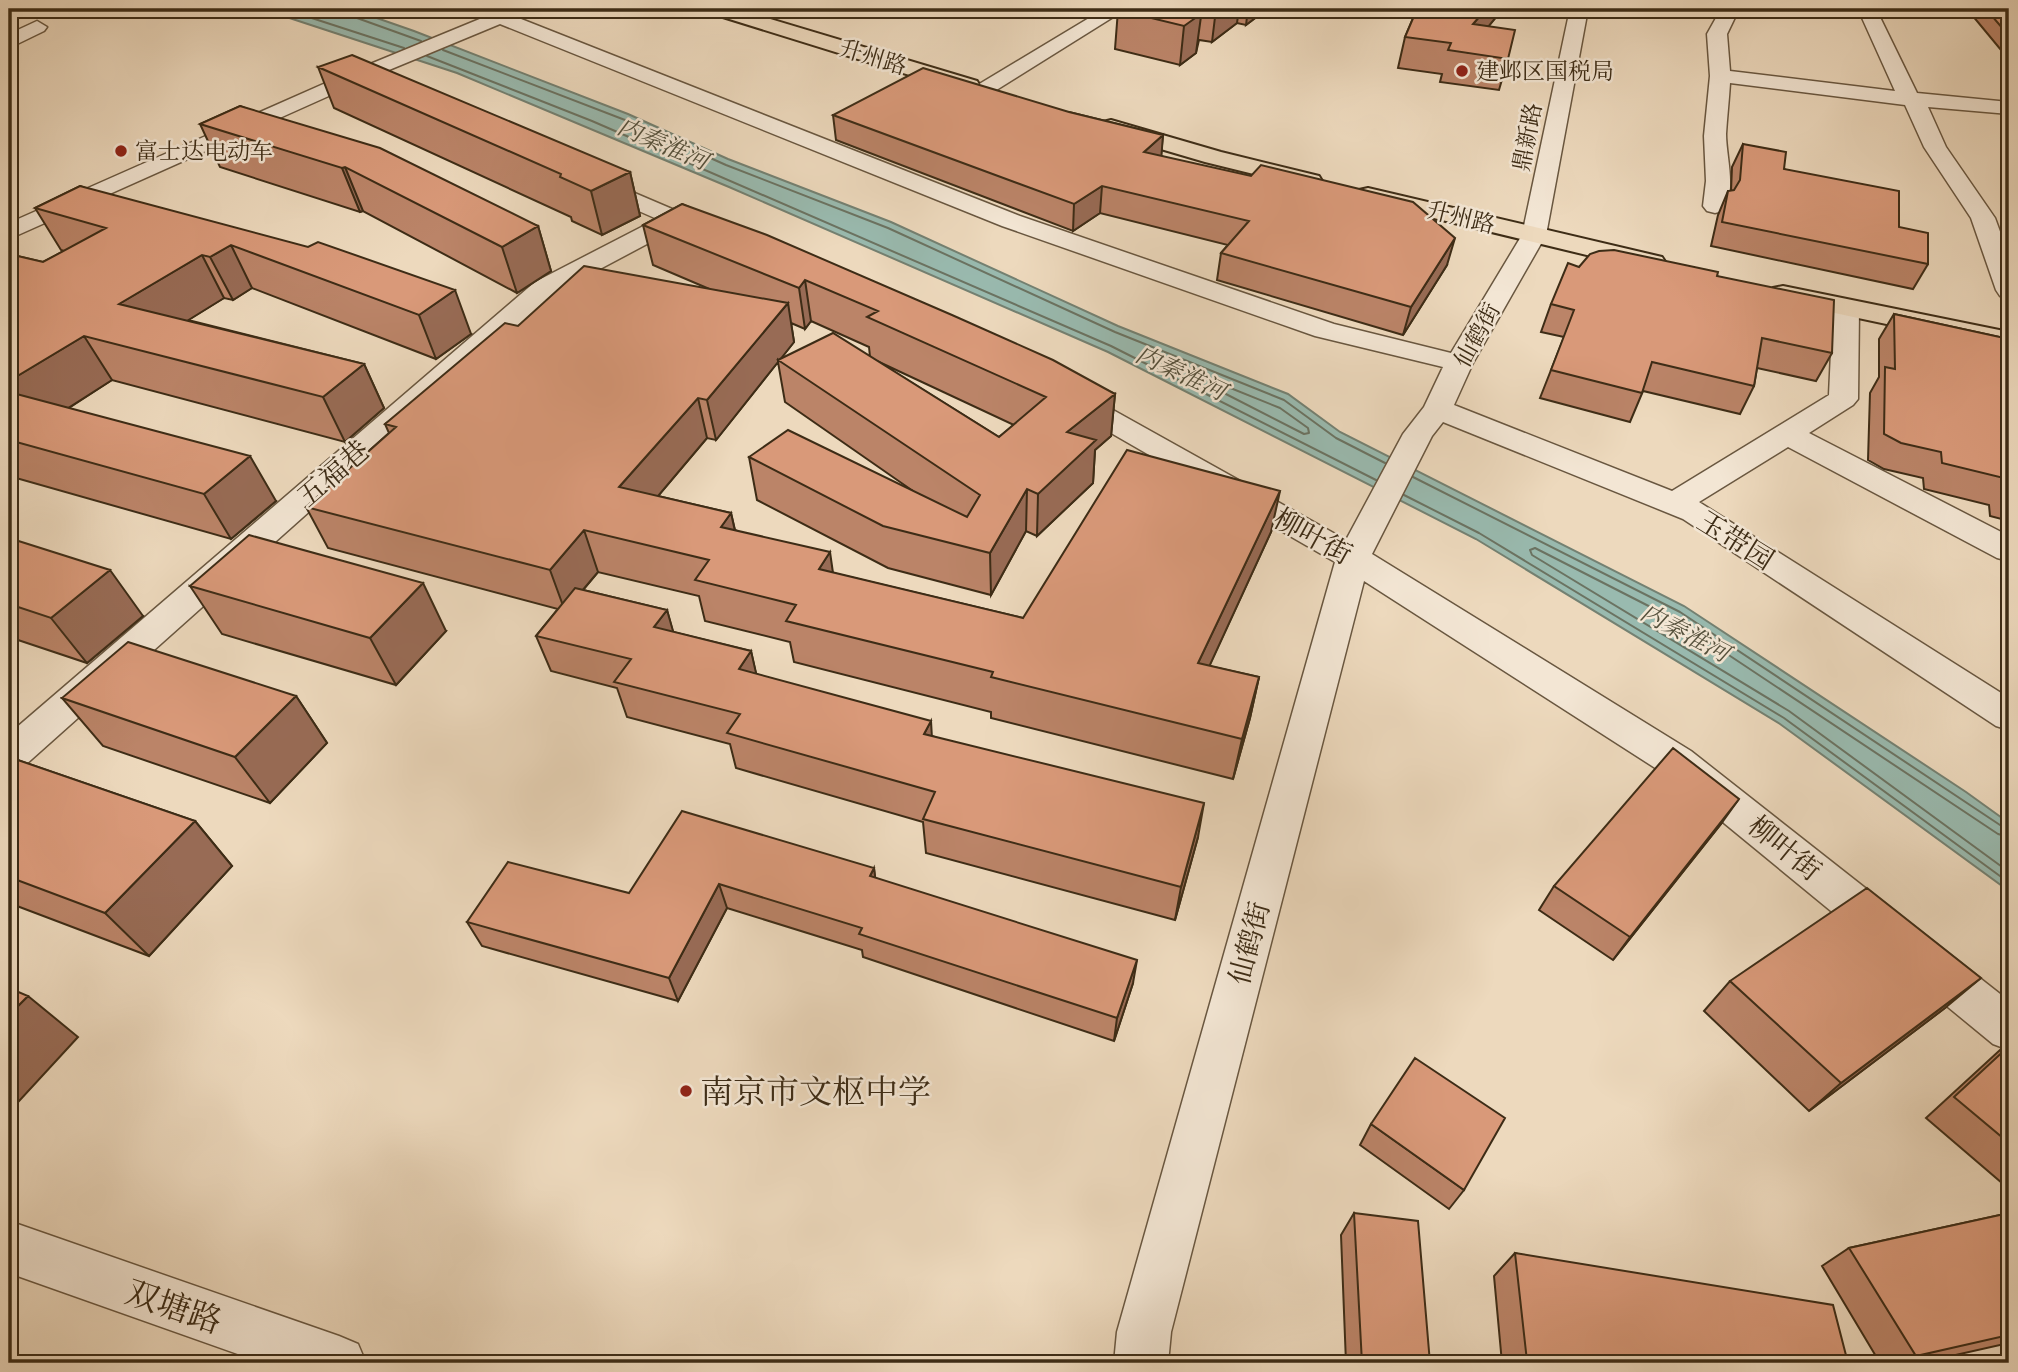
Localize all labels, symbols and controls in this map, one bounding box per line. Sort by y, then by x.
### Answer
street label: 升州路 [835,34,910,84]
place label: 建邺区国税局 [1476,57,1614,89]
marker: 建邺区国税局 [1454,63,1470,79]
street label: 鼎新路 [1507,100,1551,174]
water label: 内秦淮河 [611,111,717,182]
place label: 富士达电动车 [135,137,273,169]
marker: 富士达电动车 [113,143,129,159]
street label: 升州路 [1423,195,1498,243]
street label: 仙鹤街 [1448,298,1509,374]
water label: 内秦淮河 [1129,339,1234,412]
street label: 五福巷 [290,433,379,517]
street label: 柳叶街 [1266,501,1358,576]
street label: 玉带园 [1689,503,1781,581]
water label: 内秦淮河 [1634,597,1738,674]
street label: 柳叶街 [1739,808,1828,892]
street label: 仙鹤街 [1222,898,1281,989]
place label: 南京市文枢中学 [700,1072,931,1118]
marker: 南京市文枢中学 [678,1083,694,1099]
street label: 双塘路 [118,1272,227,1348]

